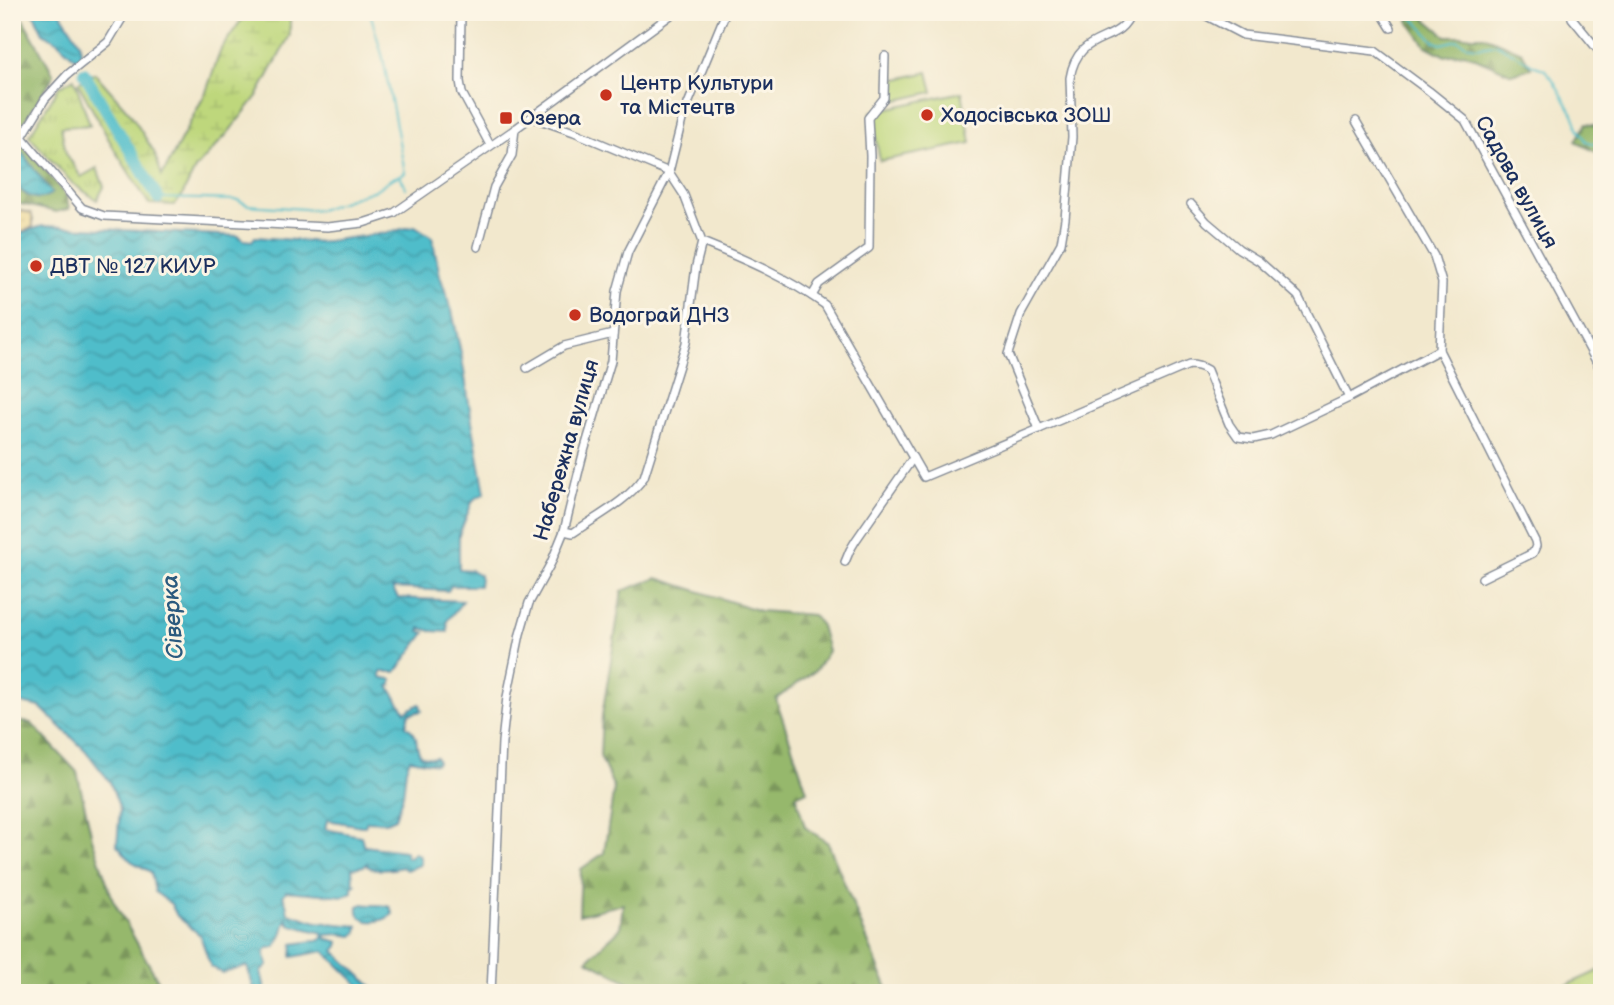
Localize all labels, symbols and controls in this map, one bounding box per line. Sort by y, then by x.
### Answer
place label: Центр Культури та Містецтв [620,71,774,120]
marker: Центр Культури та Містецтв [598,87,614,103]
place label: Ходосівська ЗОШ [941,103,1112,128]
place label: Озера [520,106,582,131]
marker: Ходосівська ЗОШ [919,107,935,123]
marker: Озера [498,110,514,126]
street label: Садова вулиця [1470,112,1563,253]
place label: ДВТ № 127 КИУР [50,254,216,279]
marker: ДВТ № 127 КИУР [28,258,44,274]
place label: Водограй ДНЗ [589,303,729,328]
marker: Водограй ДНЗ [567,307,583,323]
street label: Набережна вулиця [529,356,604,544]
water label: Сіверка [156,574,190,660]

